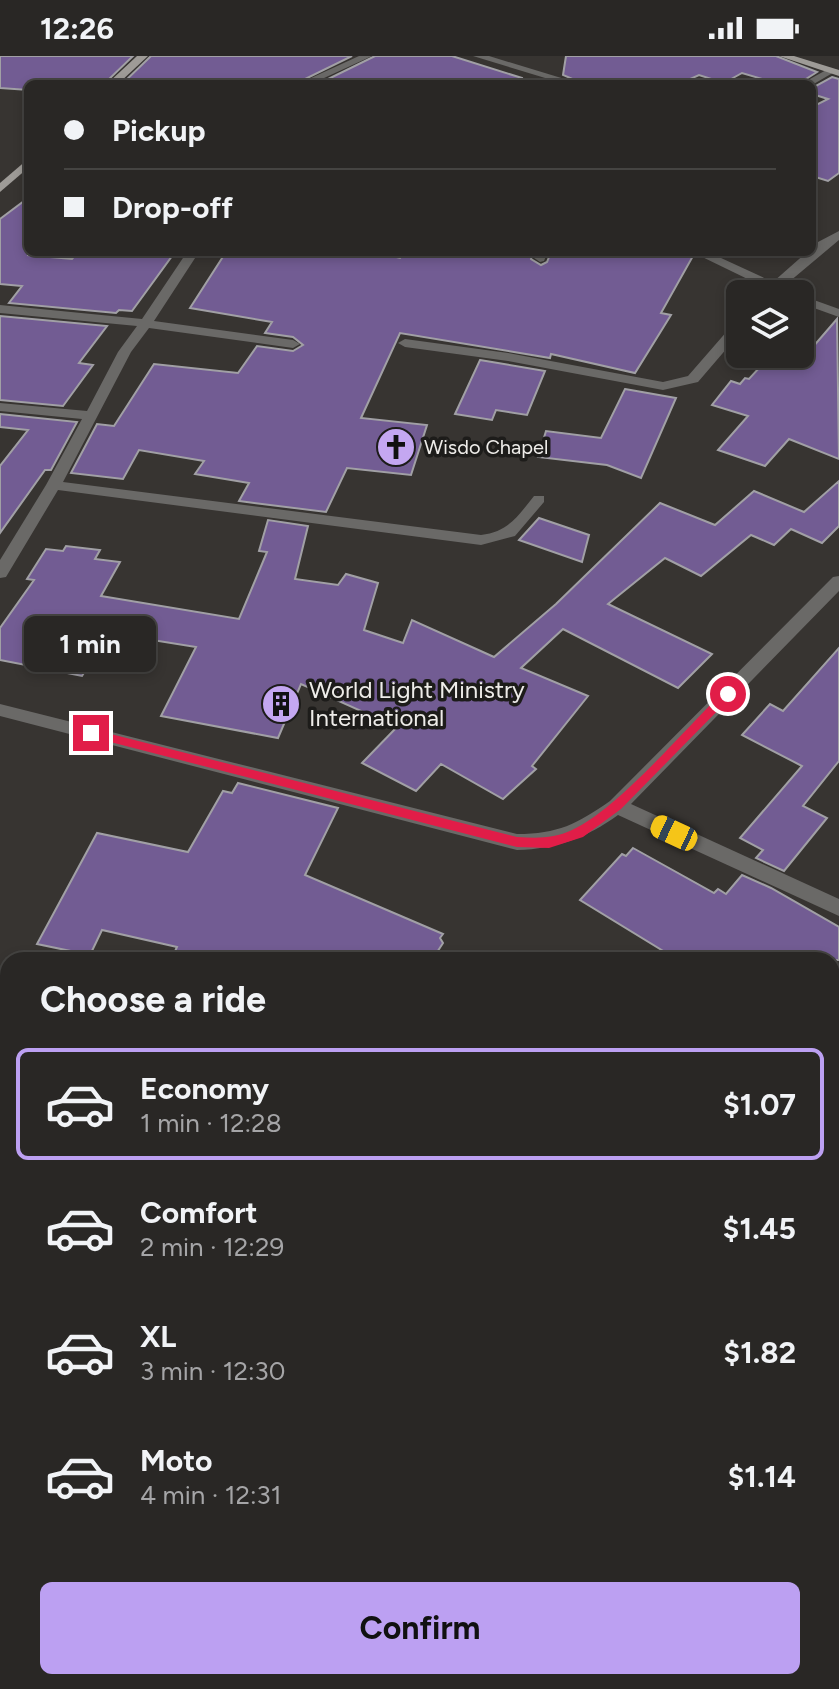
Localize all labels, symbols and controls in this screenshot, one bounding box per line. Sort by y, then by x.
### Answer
text: 12:26 [40,10,114,47]
text: Pickup [112,112,206,149]
text: Drop-off [112,189,233,226]
map controls [726,280,814,368]
button: layers [726,280,814,368]
church icon: Wisdo Chapel [375,426,417,468]
place label: Wisdo Chapel [424,435,548,459]
callout: 1 min [25,617,157,673]
text: 1 min [59,628,121,660]
place label: World Light Ministry International [309,675,525,732]
route start [710,676,746,712]
building icon: World Light Ministry International [260,683,302,725]
route end [73,715,109,751]
car [647,812,701,854]
text: Choose a ride [40,978,266,1021]
icon: car [44,1068,116,1140]
text: Economy [140,1070,269,1107]
text: $1.07 [723,1086,796,1123]
text: 1 min · 12:28 [140,1107,282,1139]
icon: car [44,1192,116,1264]
text: Comfort [140,1194,258,1231]
text: $1.45 [723,1210,796,1247]
text: 2 min · 12:29 [140,1231,284,1263]
icon: car [44,1316,116,1388]
text: XL [140,1318,176,1355]
text: $1.82 [724,1334,796,1371]
text: 3 min · 12:30 [140,1355,285,1387]
icon: car [44,1440,116,1512]
text: Moto [140,1442,212,1479]
text: $1.14 [728,1458,796,1495]
text: 4 min · 12:31 [140,1479,281,1511]
button: Confirm [40,1582,800,1674]

